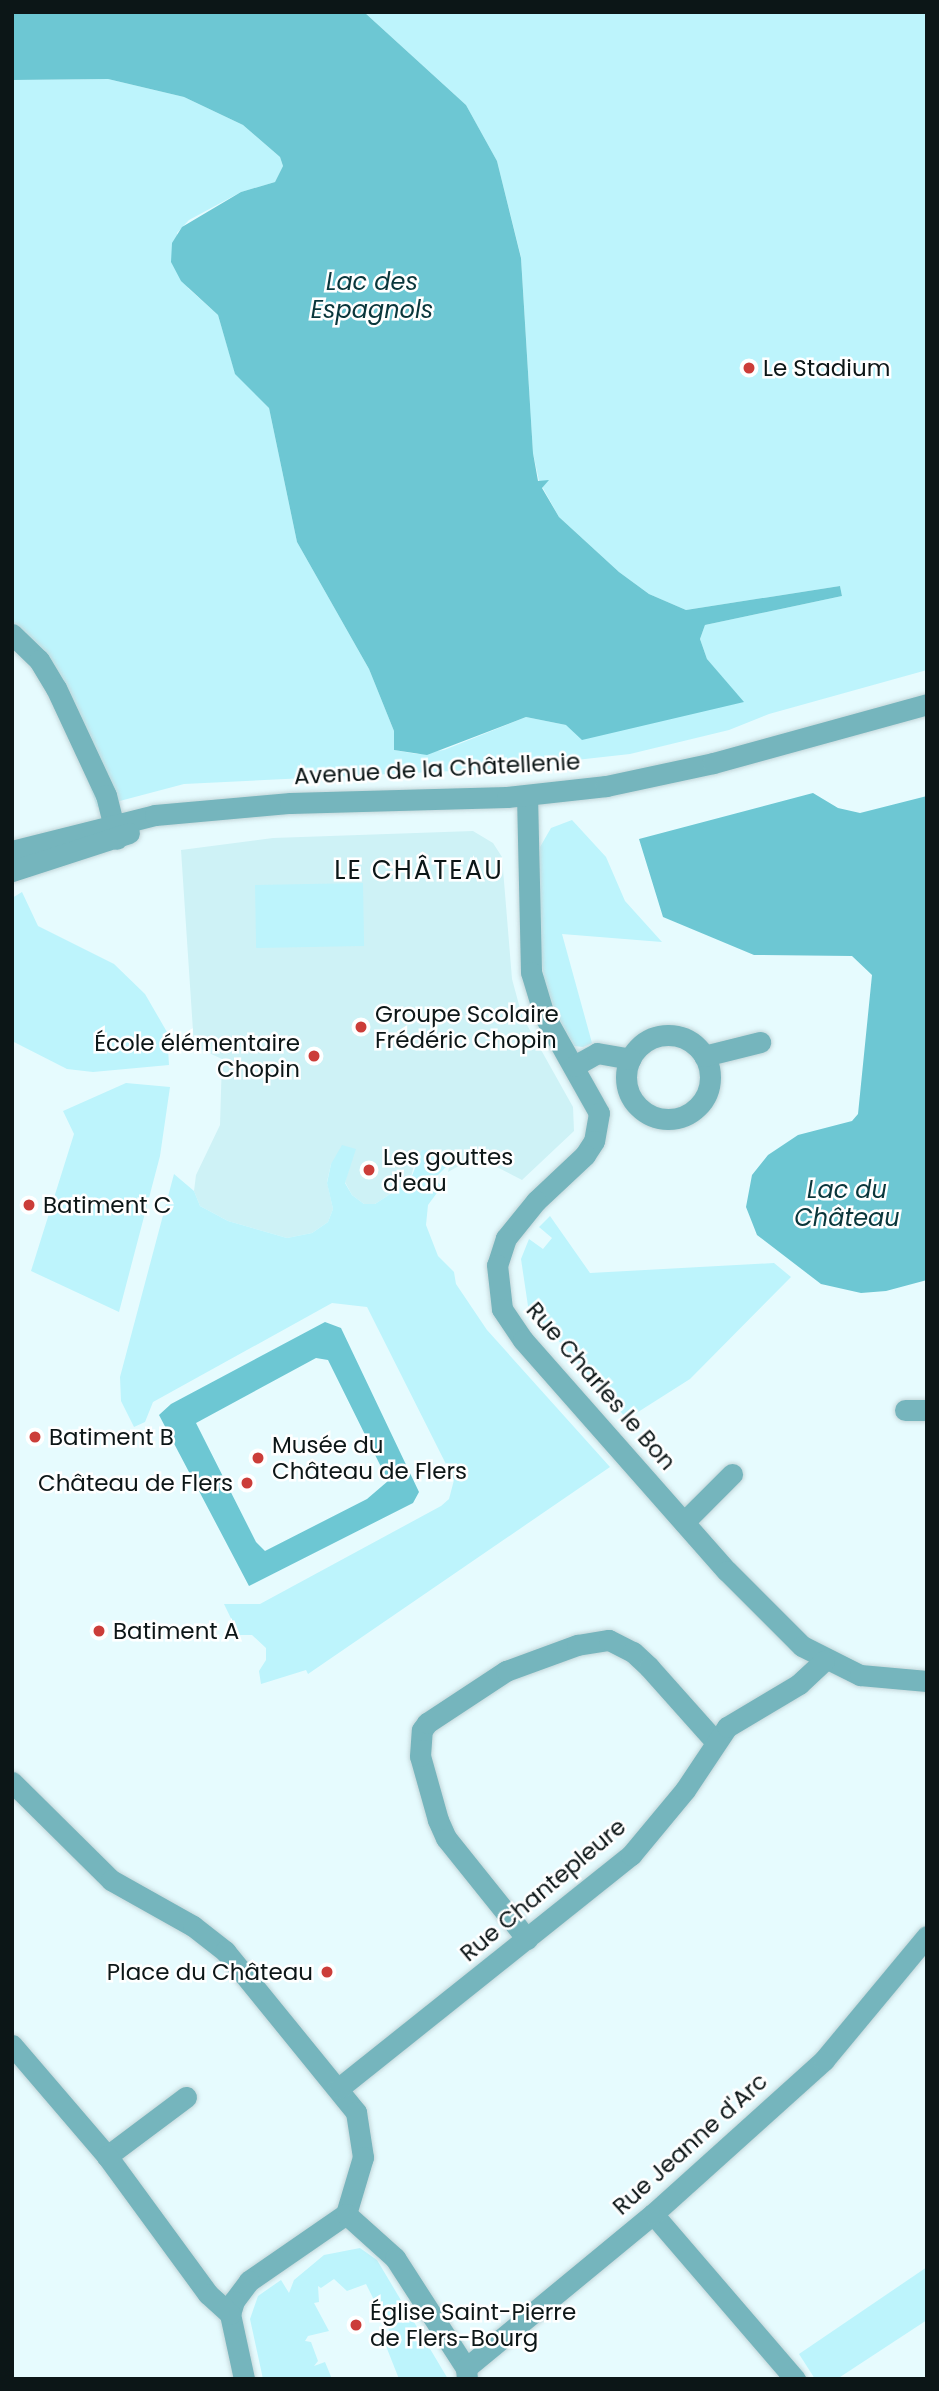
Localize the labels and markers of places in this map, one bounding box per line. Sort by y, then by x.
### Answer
place label: Le Stadium [763,354,890,382]
marker: Le Stadium [741,360,757,376]
place label: Groupe Scolaire Frédéric Chopin [375,1000,559,1054]
marker: Groupe Scolaire Frédéric Chopin [353,1019,369,1035]
place label: École élémentaire Chopin [94,1029,300,1083]
marker: École élémentaire Chopin [306,1048,322,1064]
place label: Les gouttes d'eau [383,1143,513,1197]
marker: Les gouttes d'eau [361,1162,377,1178]
place label: Batiment C [43,1191,172,1219]
marker: Batiment C [21,1197,37,1213]
place label: Batiment B [49,1423,174,1451]
marker: Batiment B [27,1429,43,1445]
place label: Musée du Château de Flers [272,1431,467,1485]
marker: Musée du Château de Flers [250,1450,266,1466]
place label: Château de Flers [38,1469,233,1497]
marker: Château de Flers [239,1475,255,1491]
place label: Batiment A [113,1617,239,1645]
marker: Batiment A [91,1623,107,1639]
place label: Place du Château [107,1958,313,1986]
marker: Place du Château [319,1964,335,1980]
place label: Église Saint-Pierre de Flers-Bourg [370,2298,576,2352]
marker: Église Saint-Pierre de Flers-Bourg [348,2317,364,2333]

